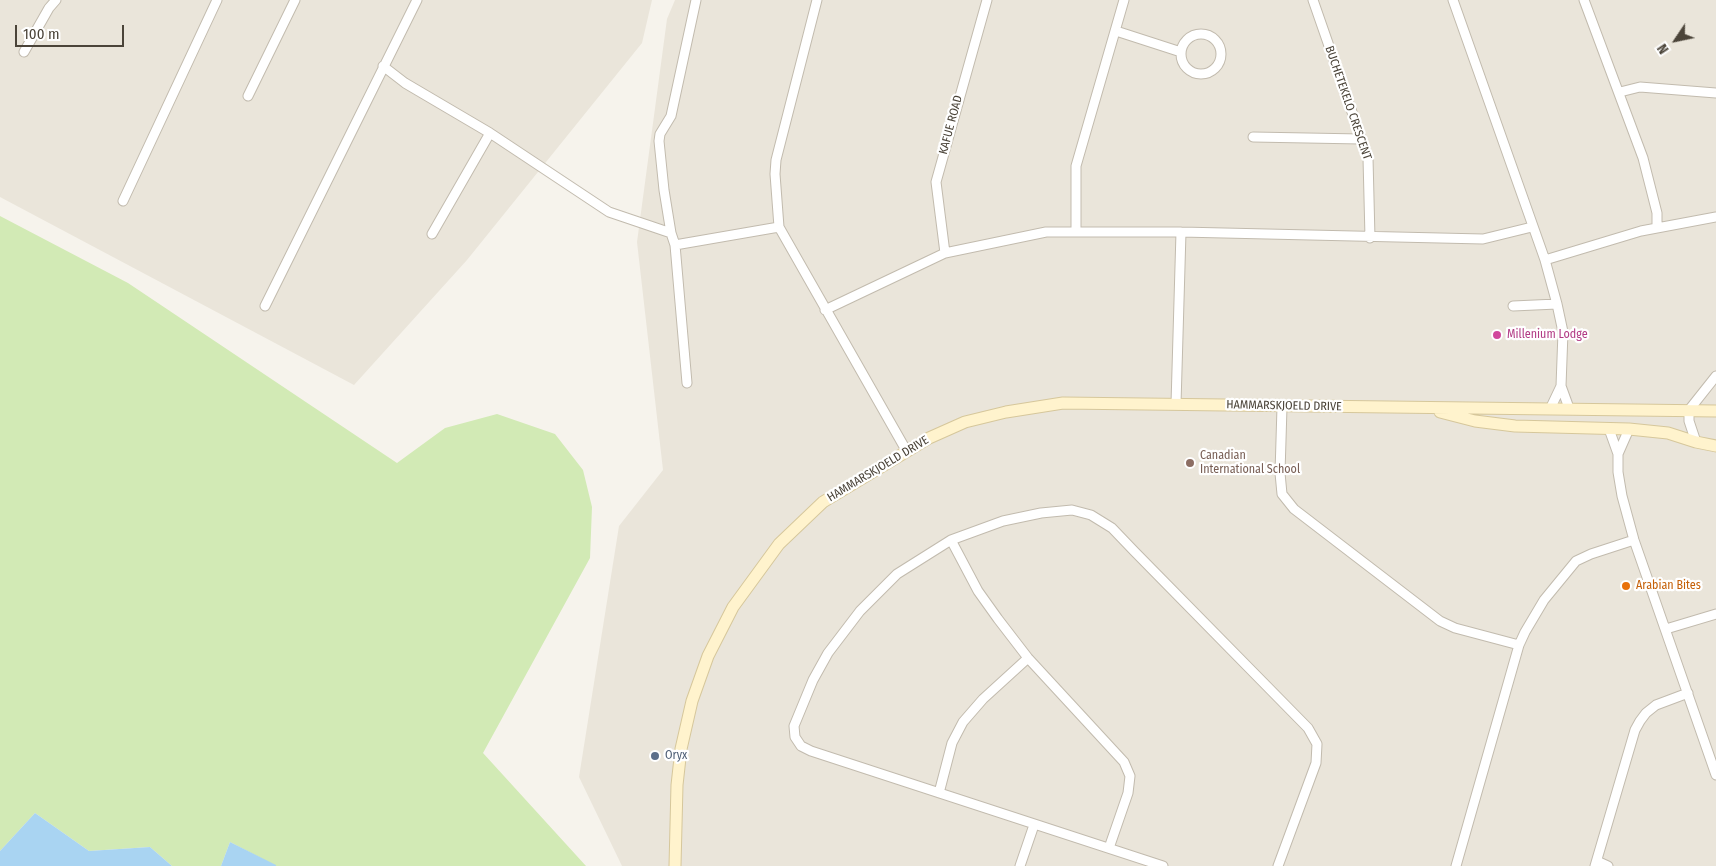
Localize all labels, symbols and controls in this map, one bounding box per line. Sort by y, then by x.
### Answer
scale bar [18,15,126,47]
north arrow [1651,15,1701,65]
text: 100 m [23,25,60,43]
text: N [1654,40,1673,57]
street label: BUCHETEKELO CRESCENT [1322,44,1374,162]
street label: KAFUE ROAD [936,94,966,156]
place label: Millenium Lodge [1507,328,1588,342]
marker: Millenium Lodge [1491,329,1503,341]
street label: HAMMARSKJOELD DRIVE [1226,398,1342,414]
street label: HAMMARSKJOELD DRIVE [825,433,931,505]
place label: Canadian International School [1200,449,1300,477]
marker: Canadian International School [1184,457,1196,469]
place label: Arabian Bites [1636,579,1701,593]
marker: Arabian Bites [1620,580,1632,592]
place label: Oryx [665,749,687,763]
marker: Oryx [649,750,661,762]

